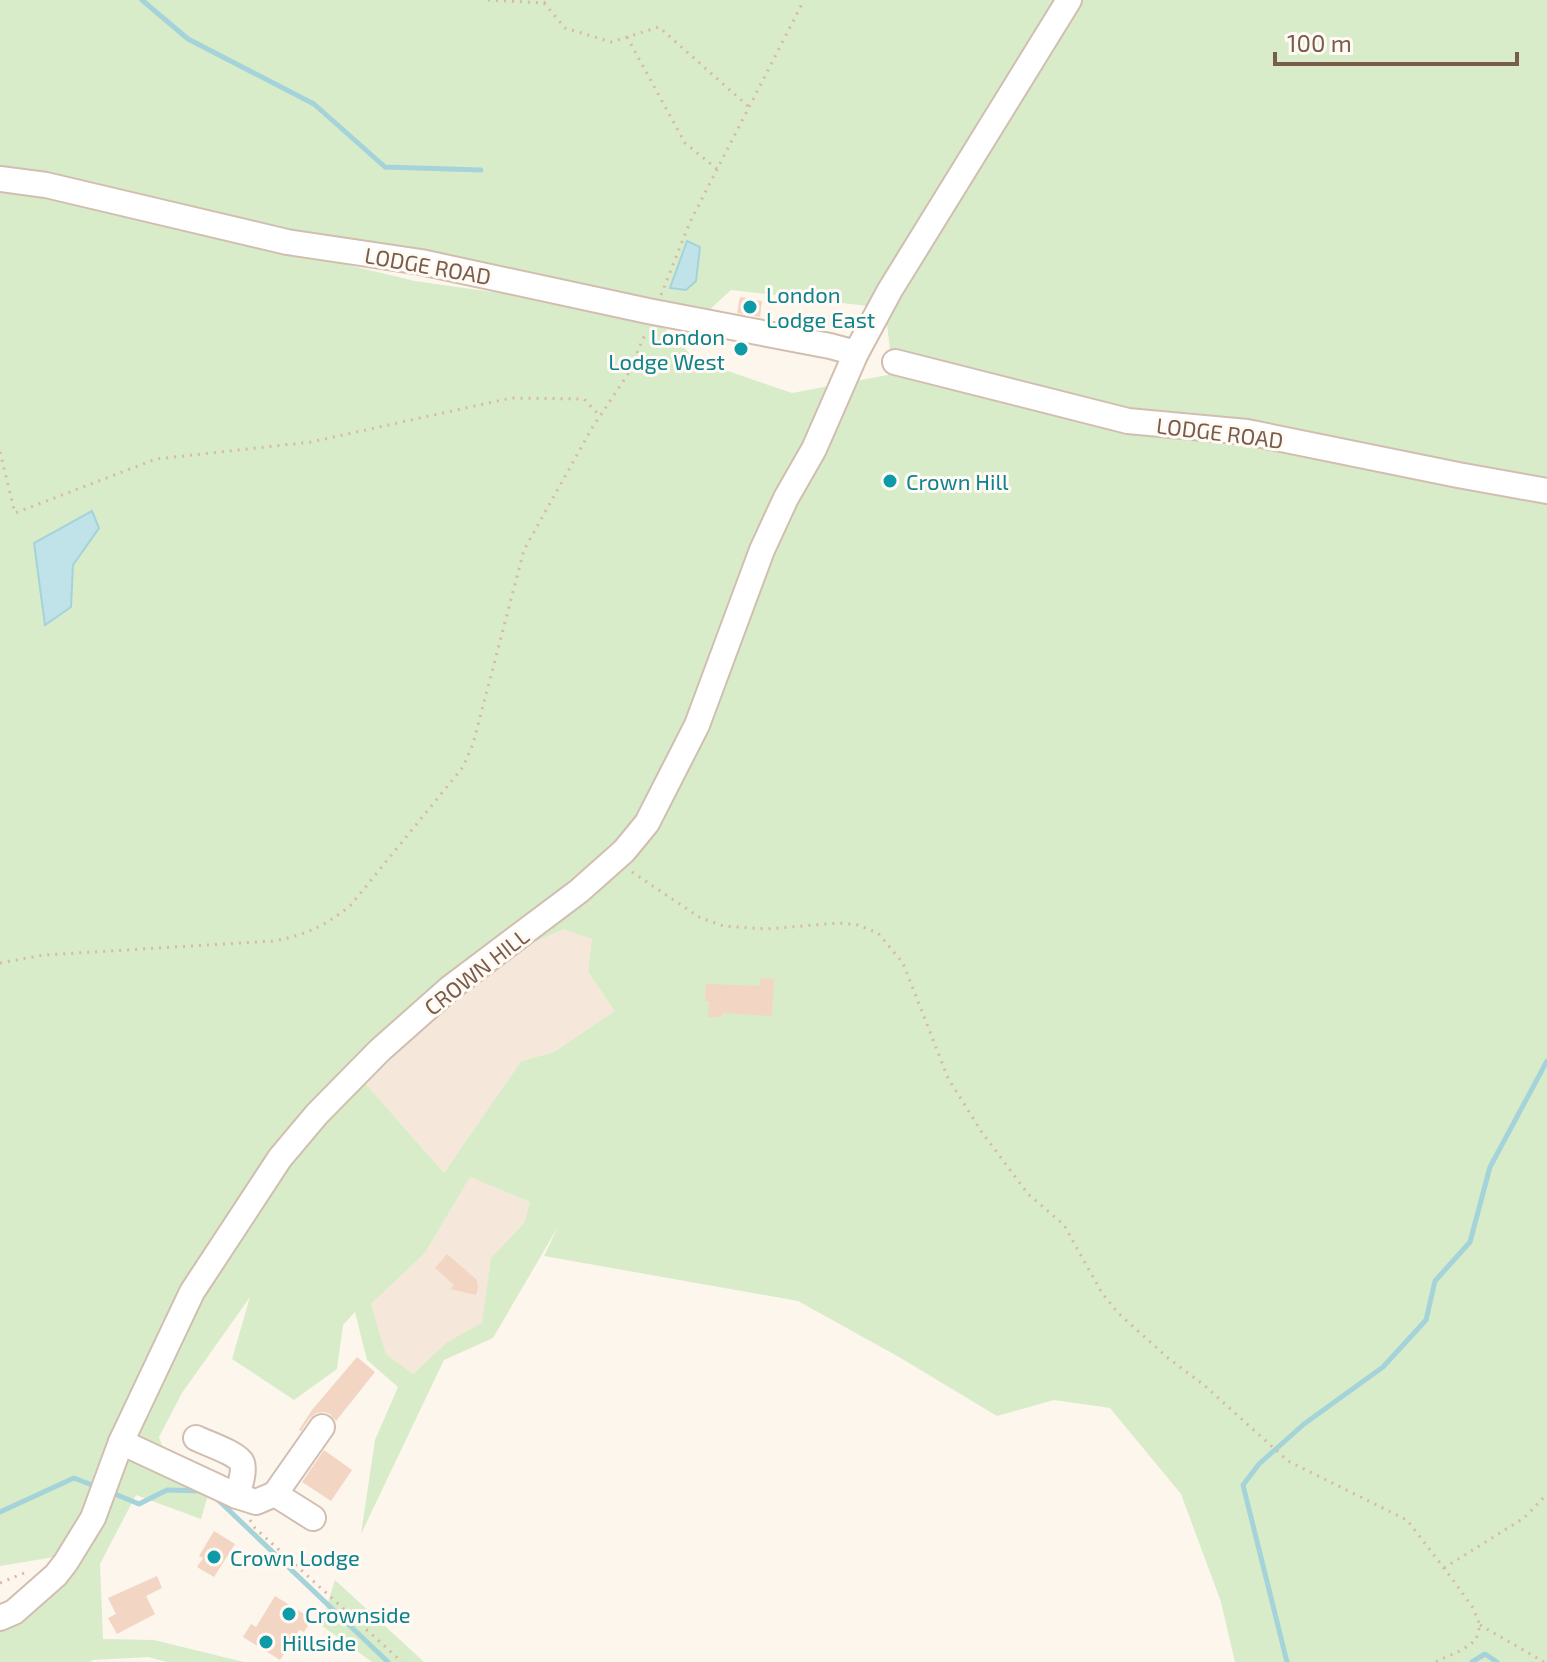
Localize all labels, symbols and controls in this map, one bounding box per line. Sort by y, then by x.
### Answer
scale bar [1275,16,1517,66]
text: 100 m [1287,28,1352,57]
street label: LODGE ROAD [363,241,493,289]
place label: London Lodge East [766,281,875,332]
marker: London Lodge East [741,298,759,316]
place label: London Lodge West [608,323,725,374]
marker: London Lodge West [732,340,750,358]
street label: LODGE ROAD [1155,411,1285,453]
place label: Crown Hill [906,468,1009,494]
marker: Crown Hill [881,472,899,490]
street label: CROWN HILL [419,922,533,1020]
place label: Crown Lodge [230,1544,360,1570]
marker: Crown Lodge [205,1548,223,1566]
place label: Crownside [305,1601,410,1627]
marker: Crownside [280,1605,298,1623]
place label: Hillside [282,1629,356,1655]
marker: Hillside [257,1633,275,1651]

